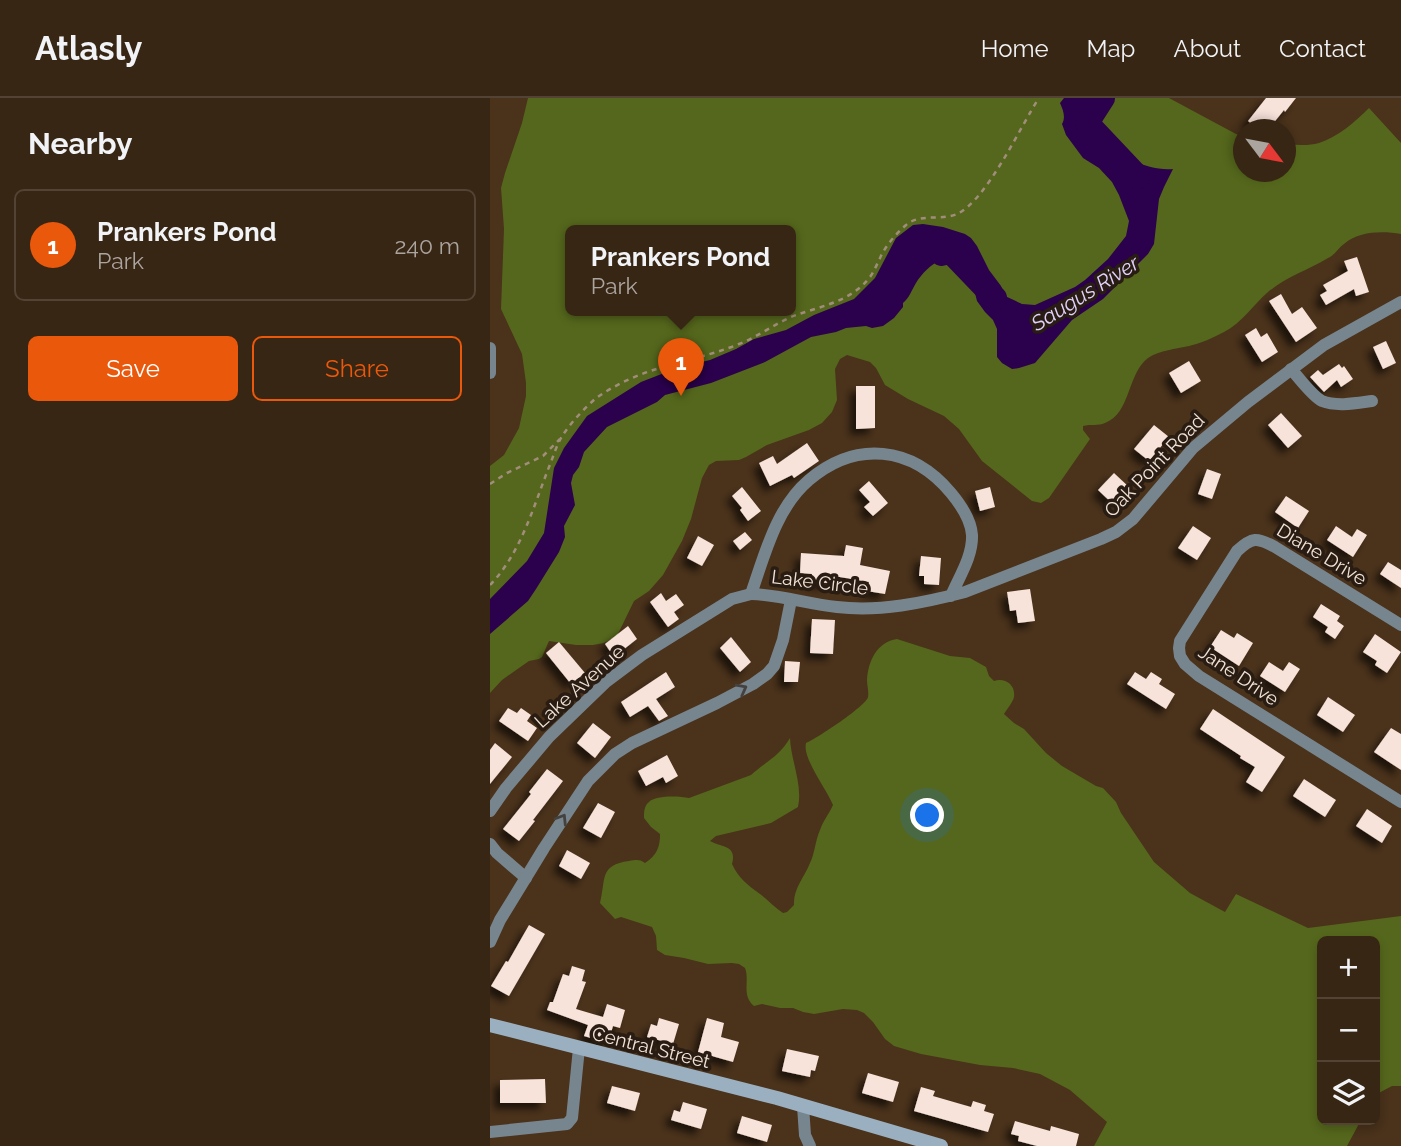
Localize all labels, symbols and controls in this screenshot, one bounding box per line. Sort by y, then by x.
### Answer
text: Atlasly [35,29,142,68]
text: Home [981,34,1049,63]
text: Map [1087,34,1135,63]
text: About [1173,34,1241,63]
text: Contact [1279,34,1366,63]
north arrow [1233,119,1296,182]
text: Nearby [28,126,132,161]
text: Prankers Pond [97,217,277,247]
popup [565,225,796,316]
text: 1 [47,232,59,259]
text: 240 m [394,232,460,259]
text: Prankers Pond [591,242,770,272]
text: Park [97,247,144,274]
water label: Saugus River [1026,250,1144,337]
text: Park [591,272,638,299]
button: Save [28,336,238,401]
button: Share [252,336,462,401]
pin: 1 [658,338,704,396]
street label: Oak Point Road [1099,409,1209,521]
street label: Diane Drive [1273,519,1371,589]
street label: Lake Circle [770,565,870,599]
street label: Lake Avenue [530,640,628,732]
street label: Jane Drive [1195,640,1283,710]
one-way arrow [735,684,747,698]
your location [910,798,944,832]
one-way arrow [553,814,566,827]
map controls [1317,936,1380,1125]
button: + [1317,936,1380,999]
button: − [1317,999,1380,1062]
street label: Central Street [590,1022,713,1072]
button: layers [1317,1062,1380,1125]

